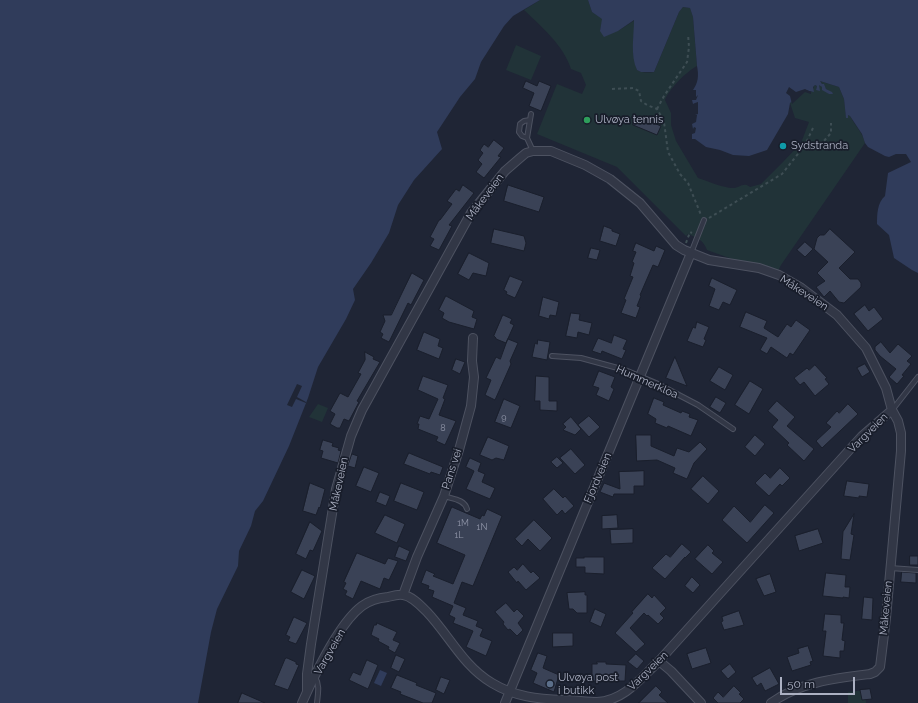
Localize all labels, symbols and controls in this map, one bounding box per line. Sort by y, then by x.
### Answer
place label: Ulvøya tennis [595,113,663,127]
marker: Ulvøya tennis [582,115,592,125]
place label: Sydstranda [791,139,848,153]
marker: Sydstranda [778,141,788,151]
street label: Måkeveien [463,171,507,223]
street label: Måkeveien [777,273,831,313]
street label: Hummerkloa [614,362,680,402]
street label: Vargveien [845,410,891,456]
house number: 9 [501,412,507,422]
house number: 8 [440,423,446,433]
street label: Pans vei [439,447,465,491]
street label: Fjordveien [581,451,615,505]
street label: Måkeveien [327,456,351,512]
house number: 1M [457,518,469,528]
house number: 1N [477,522,487,532]
house number: 1L [454,530,464,540]
street label: Måkeveien [877,580,895,636]
street label: Vargveien [312,627,348,677]
street label: Vargveien [625,649,671,693]
scale bar [782,669,857,695]
place label: Ulvøya post i butikk [558,671,618,697]
text: 50 m [787,677,815,691]
marker: Ulvøya post i butikk [545,679,555,689]

